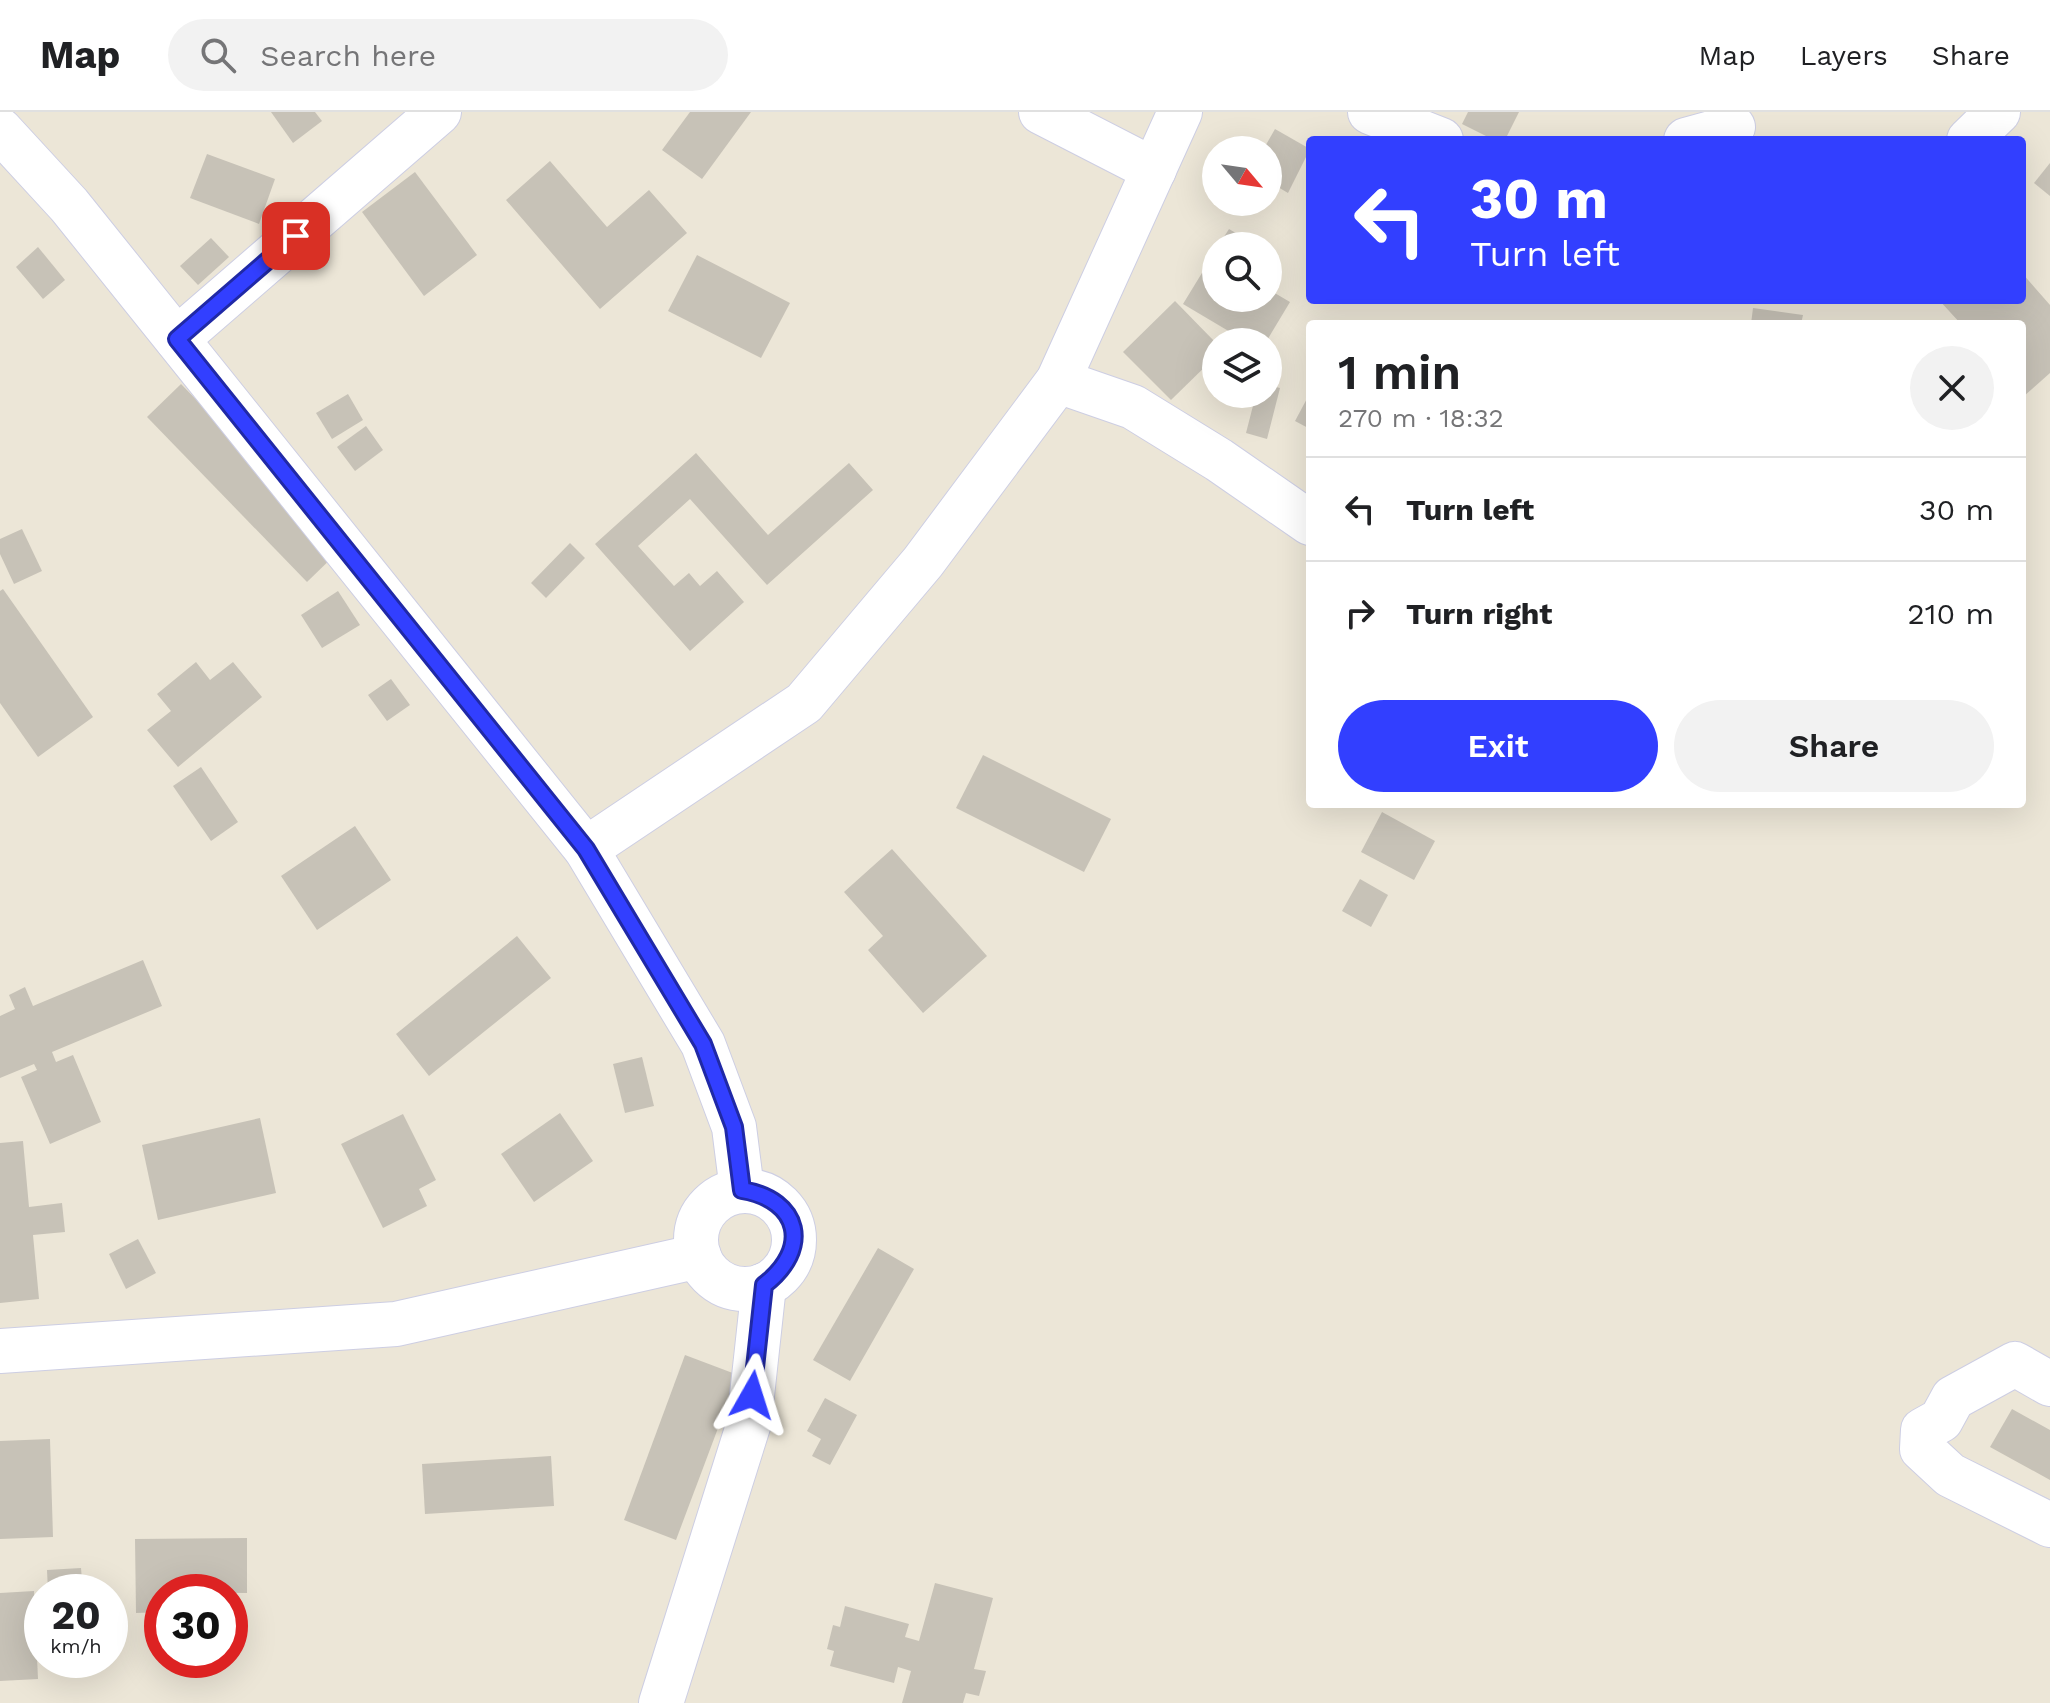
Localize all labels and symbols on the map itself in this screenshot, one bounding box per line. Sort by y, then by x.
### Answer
north arrow [1202,136,1282,216]
pin [262,202,330,270]
position arrow [710,1353,794,1437]
speed limit sign: 30 [144,1574,248,1678]

